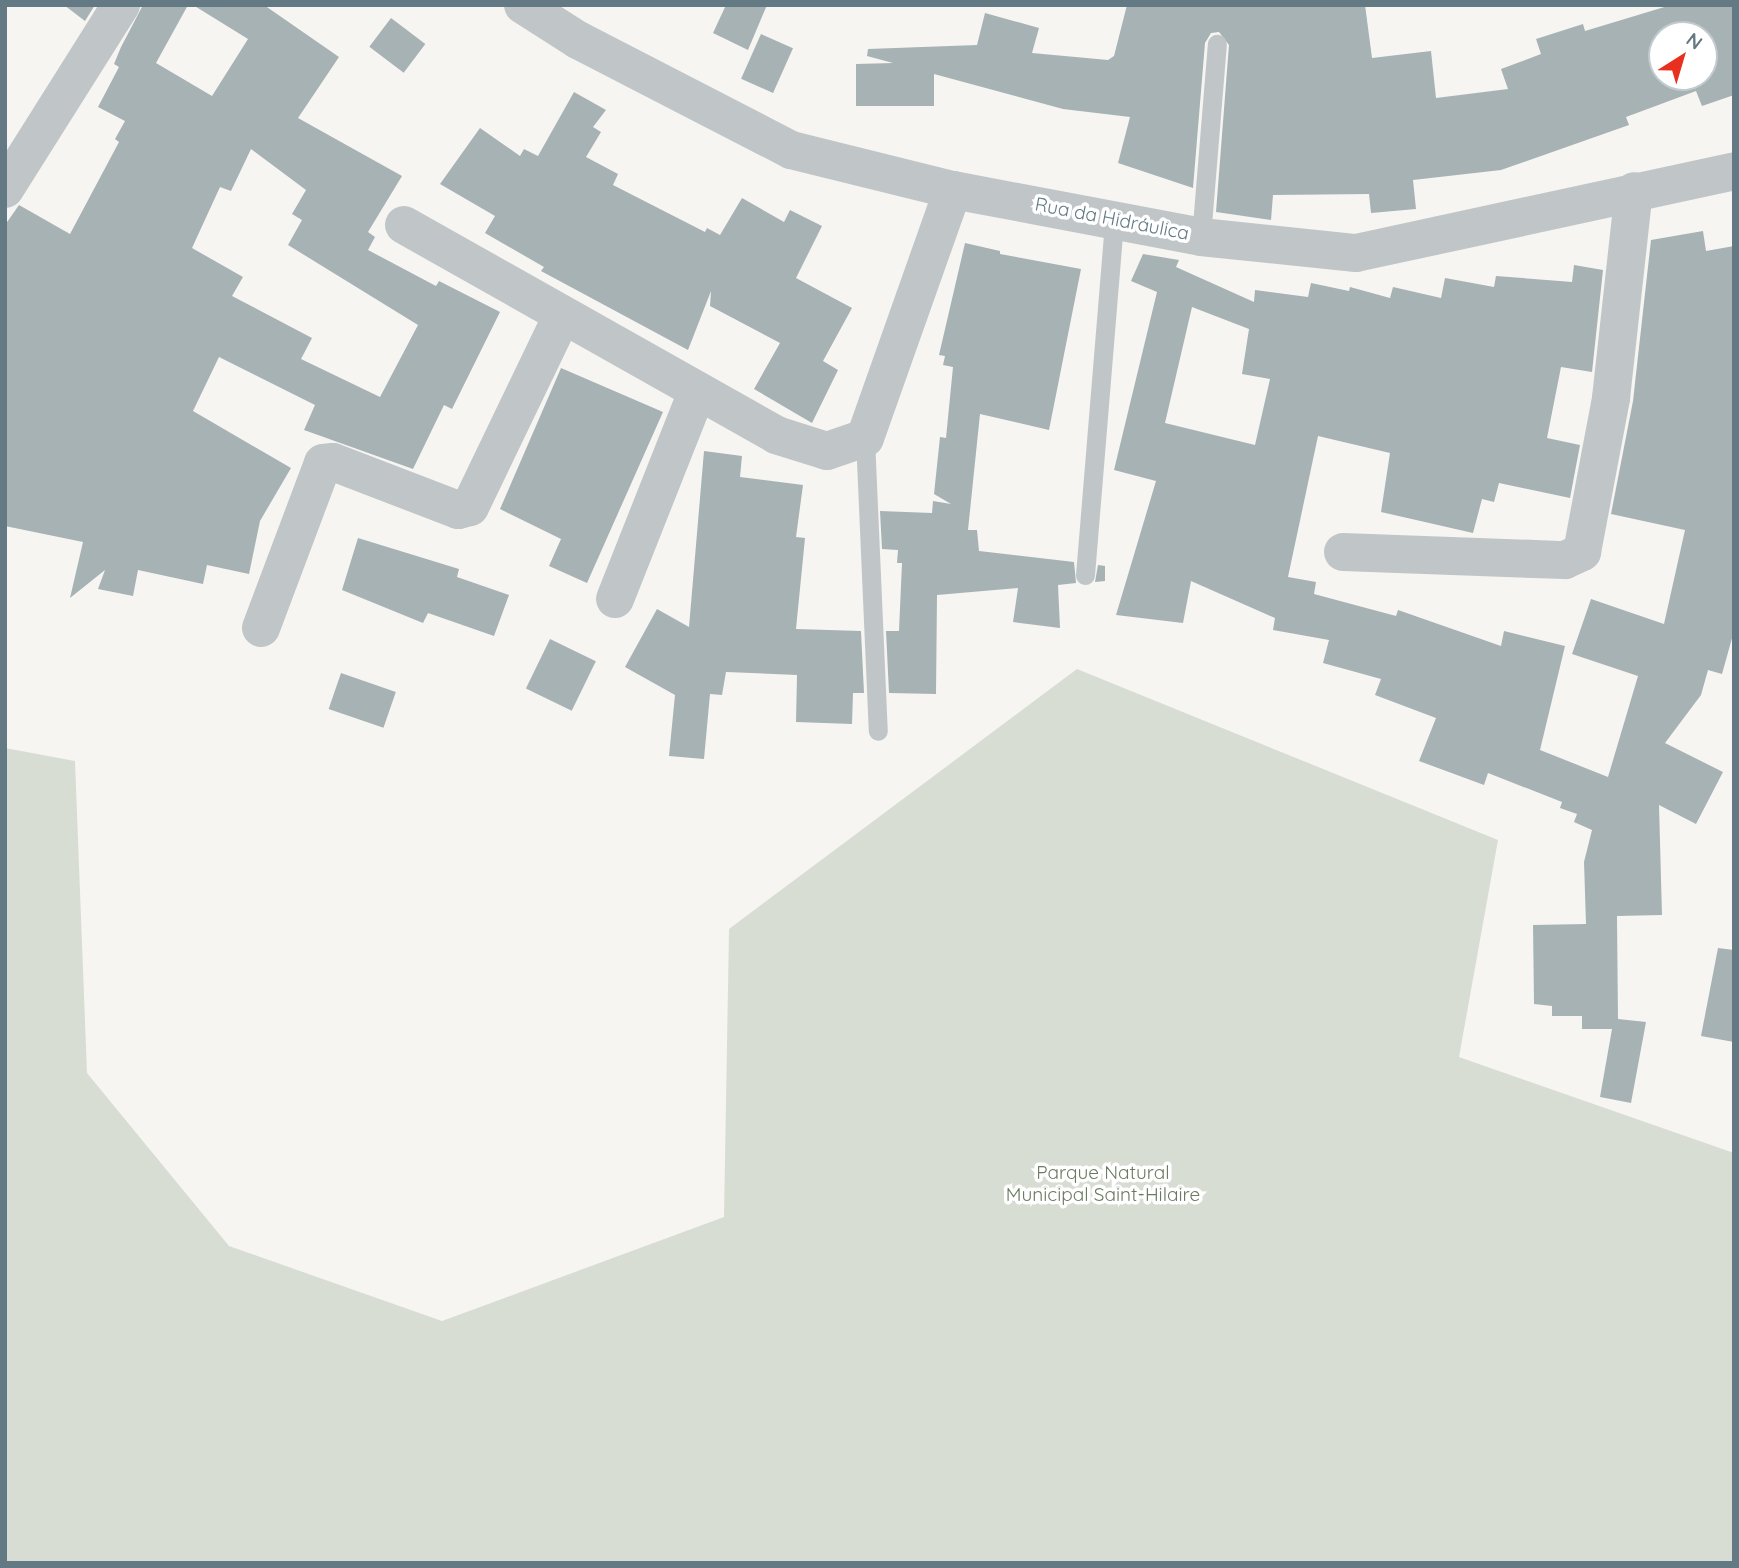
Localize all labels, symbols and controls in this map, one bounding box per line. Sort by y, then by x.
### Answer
north arrow [1648,21,1718,91]
text: N [1682,27,1707,55]
street label: Rua da Hidráulica [1033,193,1191,245]
park label: Parque Natural Municipal Saint-Hilaire [1006,1162,1200,1206]

